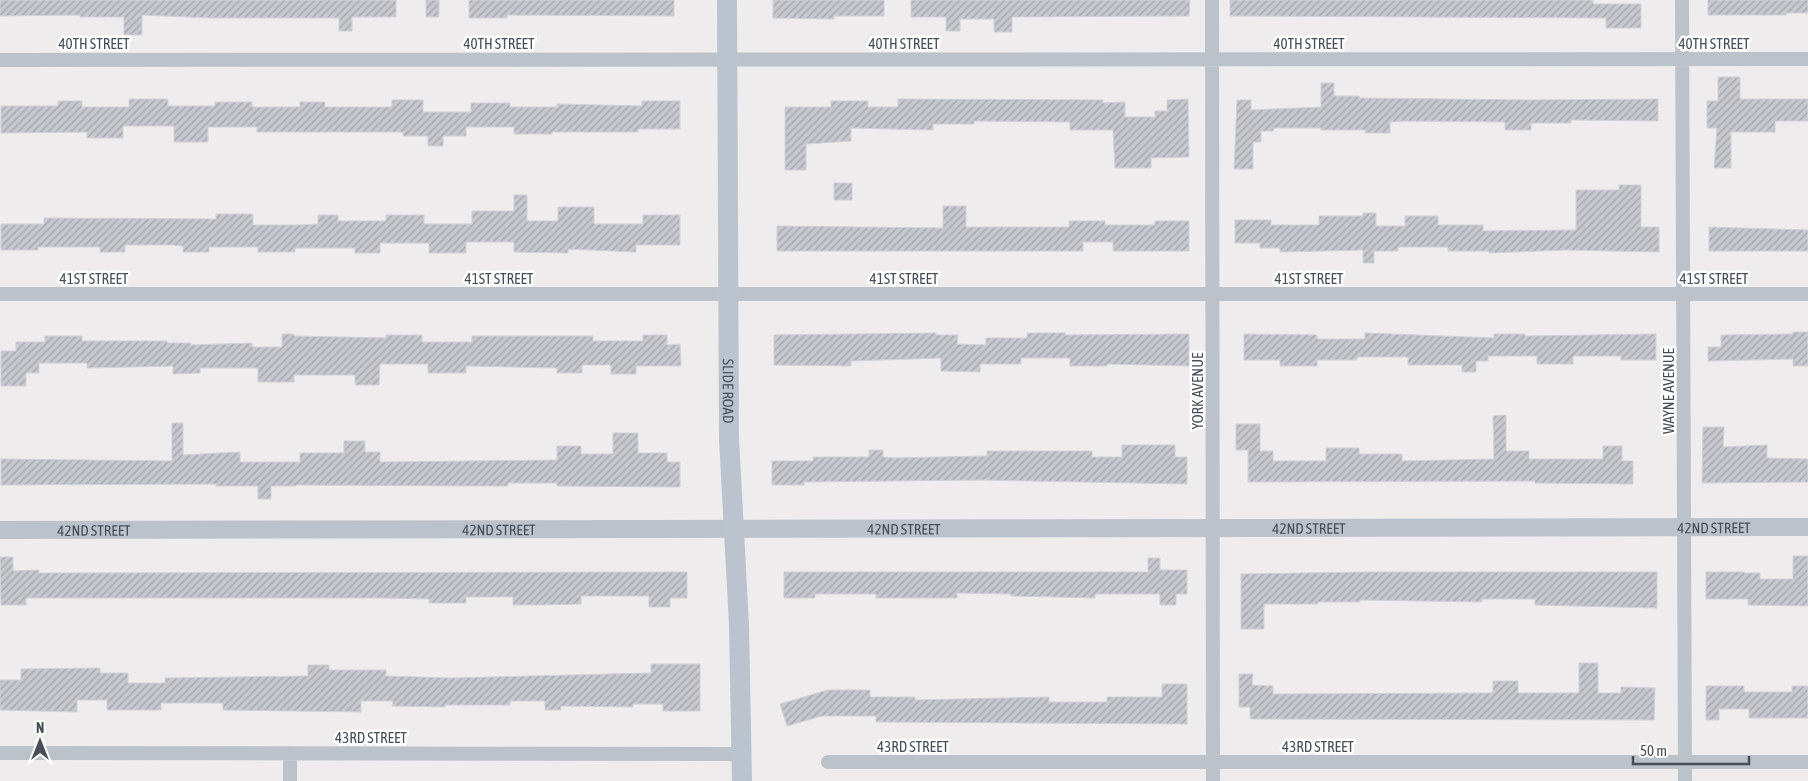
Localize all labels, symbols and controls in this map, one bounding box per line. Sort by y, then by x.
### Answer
street label: 40TH STREET [58,35,130,52]
street label: 40TH STREET [463,35,535,52]
street label: 40TH STREET [868,35,940,52]
street label: 40TH STREET [1273,35,1345,52]
street label: 40TH STREET [1678,35,1750,52]
street label: 41ST STREET [60,270,129,287]
street label: 41ST STREET [465,270,534,287]
street label: 41ST STREET [870,270,939,287]
street label: 41ST STREET [1275,270,1344,287]
street label: 41ST STREET [1680,270,1749,287]
street label: WAYNE AVENUE [1660,347,1677,434]
street label: YORK AVENUE [1189,352,1206,429]
street label: SLIDE ROAD [720,359,737,423]
street label: 42ND STREET [1272,519,1346,536]
street label: 42ND STREET [1677,519,1751,536]
street label: 42ND STREET [867,520,941,537]
street label: 42ND STREET [57,521,131,538]
street label: 42ND STREET [462,521,536,538]
north arrow [15,716,65,766]
text: N [36,720,44,736]
street label: 43RD STREET [335,729,407,746]
scale bar [1633,734,1749,766]
street label: 43RD STREET [877,738,949,755]
street label: 43RD STREET [1282,738,1354,755]
text: 50 m [1640,742,1667,759]

